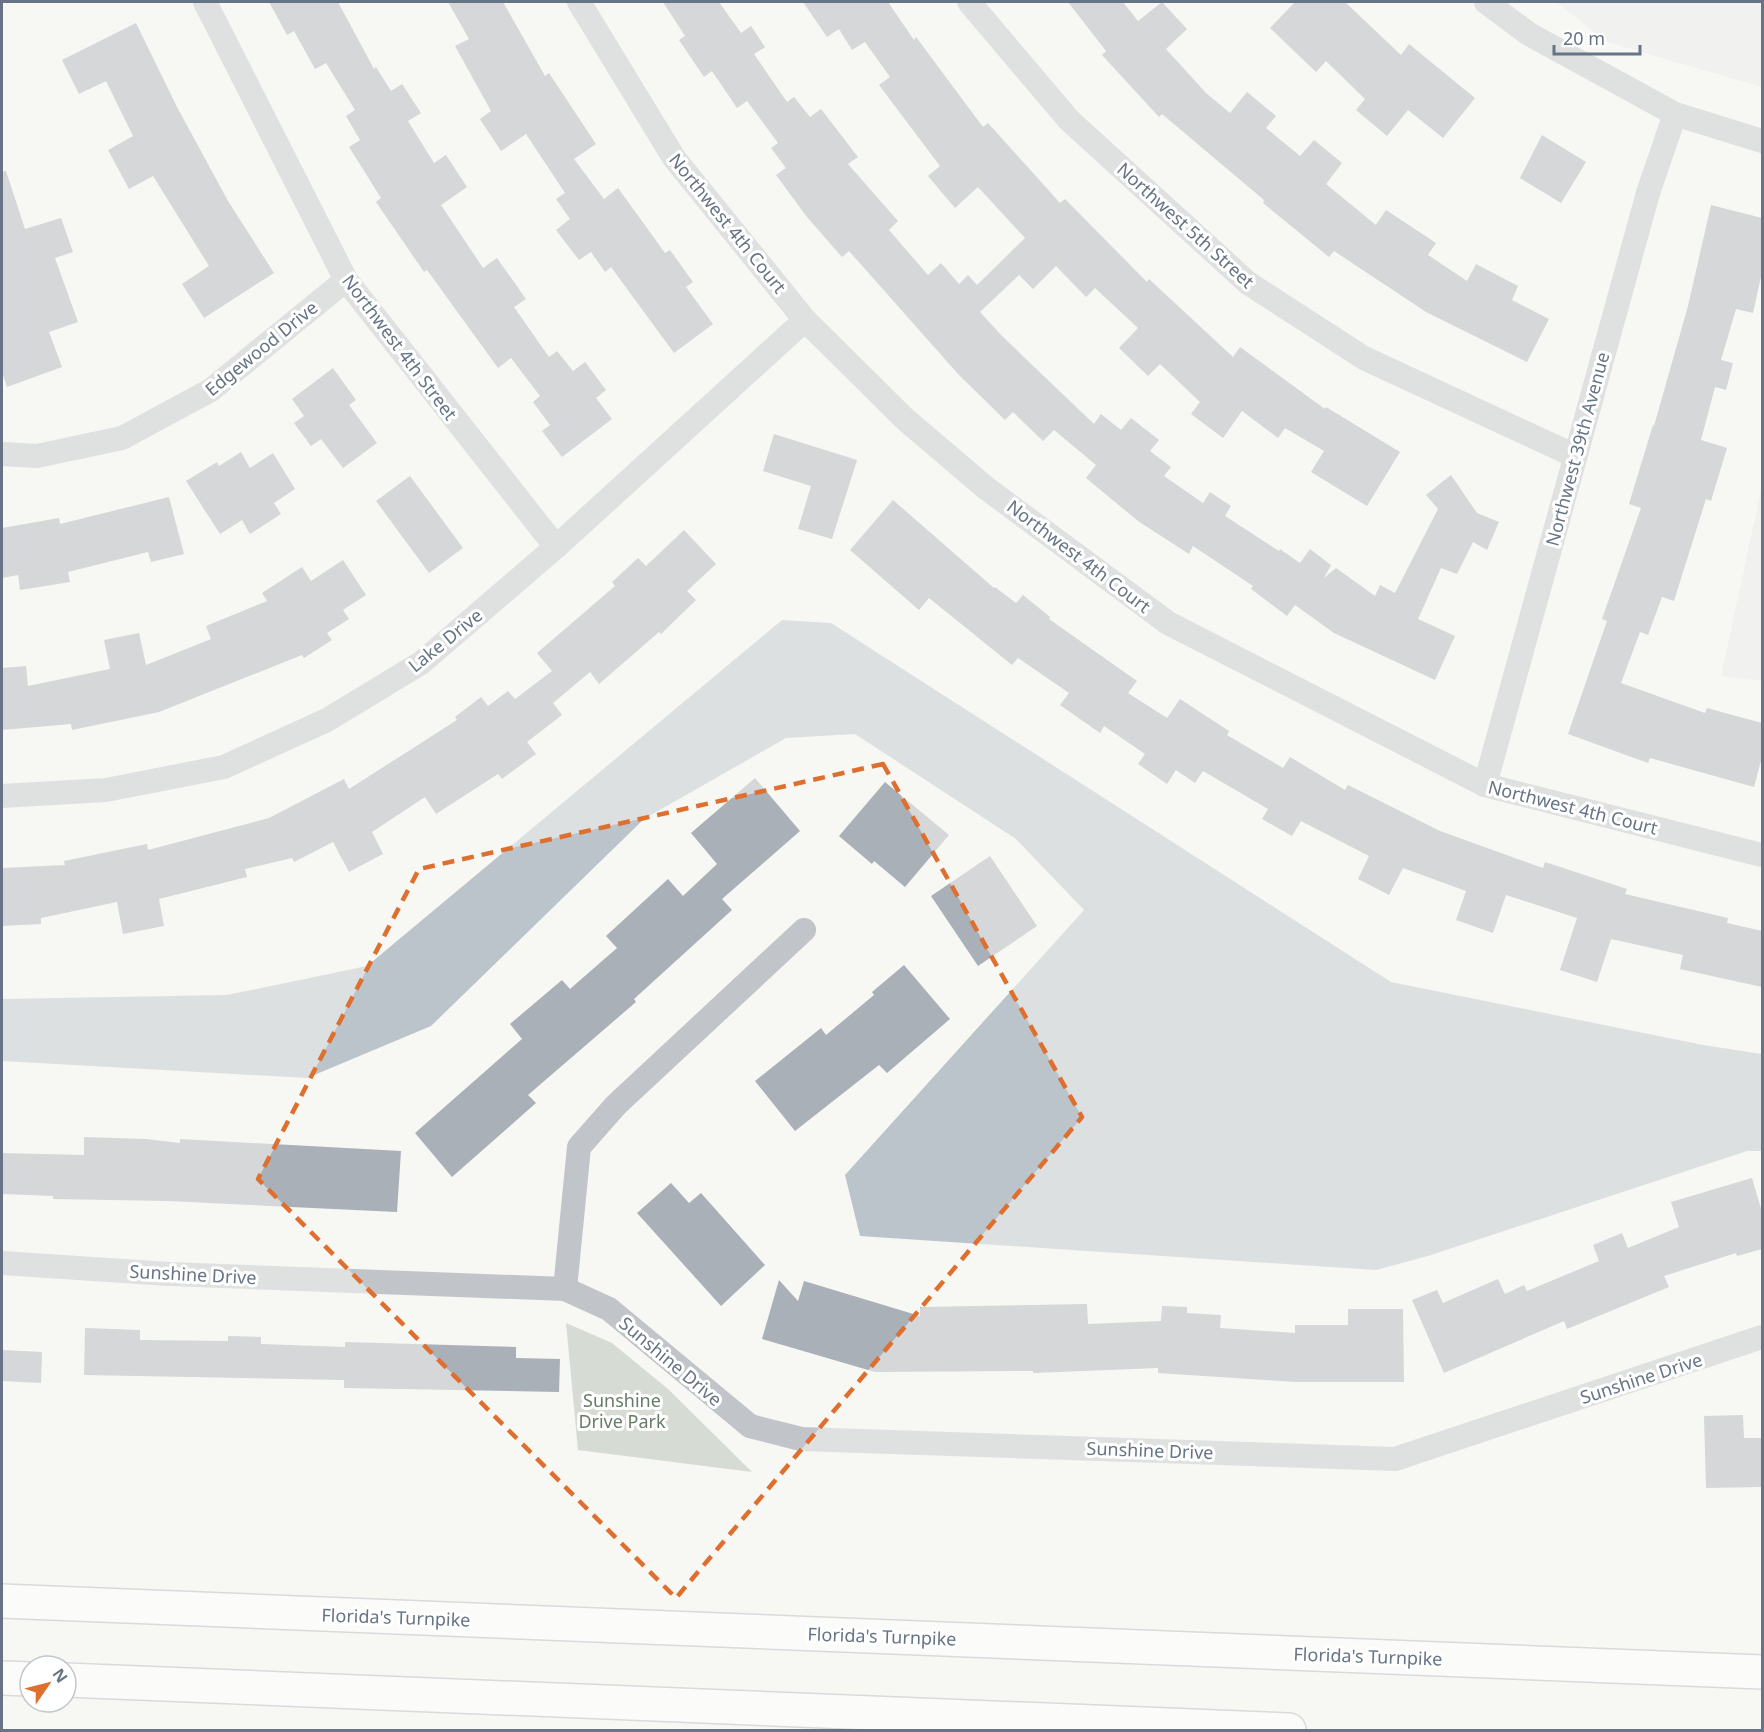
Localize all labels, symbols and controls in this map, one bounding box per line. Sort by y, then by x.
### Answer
scale bar [1554,18,1640,56]
text: 20 m [1563,26,1605,50]
street label: Northwest 4th Court [664,148,792,298]
street label: Northwest 5th Street [1112,157,1260,293]
street label: Northwest 4th Street [337,269,463,425]
street label: Edgewood Drive [200,295,322,401]
street label: Northwest 39th Avenue [1540,349,1614,549]
street label: Northwest 4th Court [1002,494,1156,618]
street label: Lake Drive [403,603,487,677]
street label: Northwest 4th Court [1486,774,1661,840]
street label: Sunshine Drive [129,1259,257,1289]
street label: Sunshine Drive [615,1311,727,1411]
street label: Sunshine Drive [1577,1347,1705,1409]
park label: Sunshine Drive Park [578,1388,666,1433]
street label: Sunshine Drive [1086,1436,1214,1464]
street label: Florida's Turnpike [321,1602,471,1632]
street label: Florida's Turnpike [807,1621,957,1651]
street label: Florida's Turnpike [1293,1641,1443,1671]
north arrow [18,1654,78,1714]
text: N [48,1664,73,1687]

